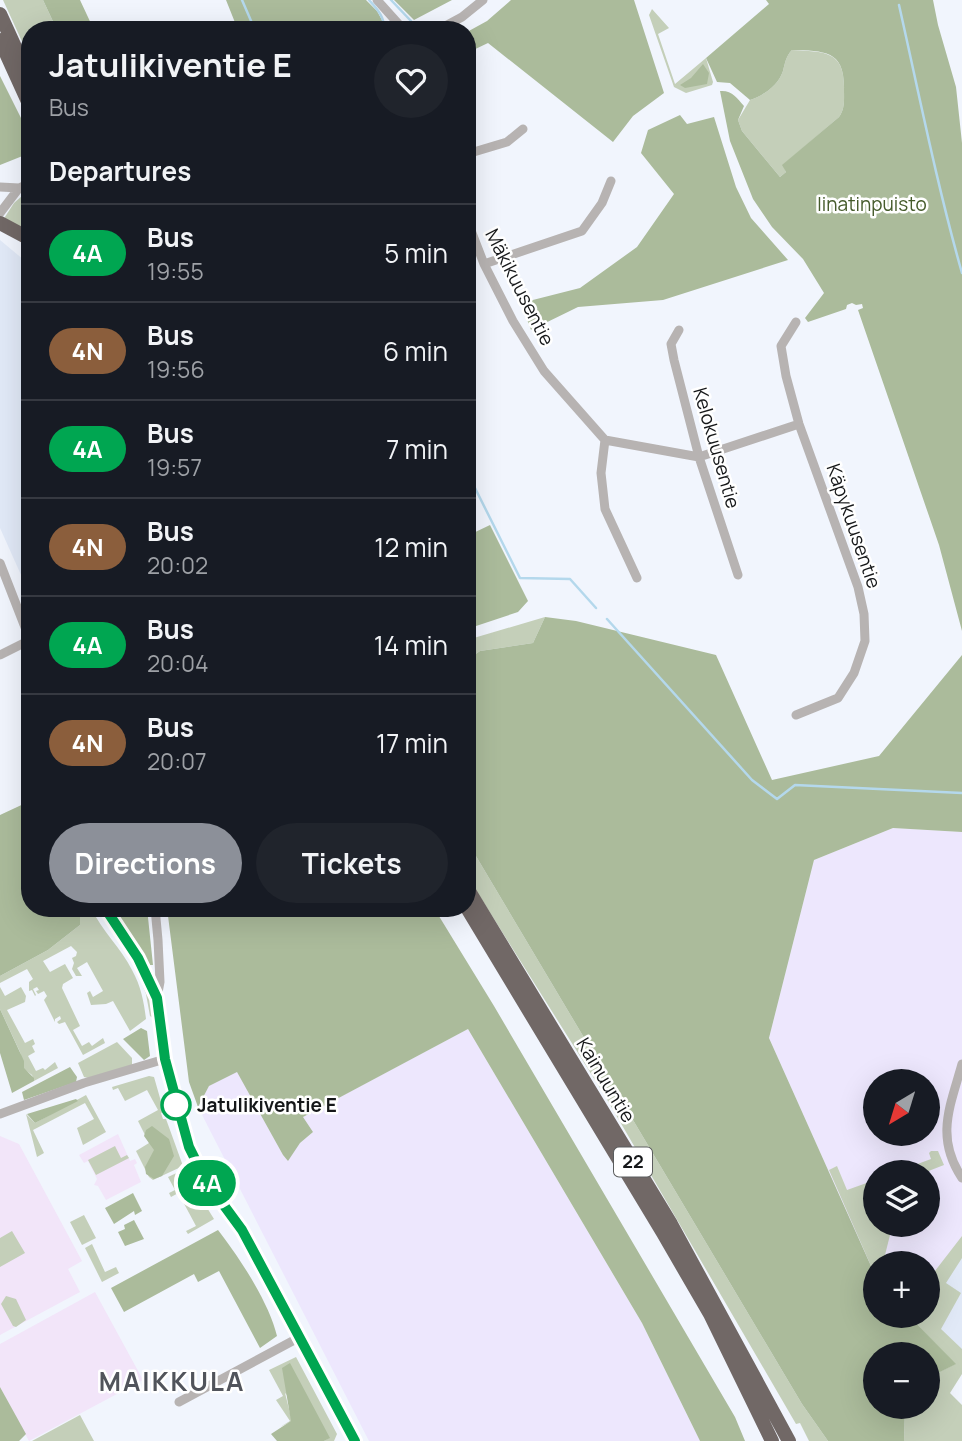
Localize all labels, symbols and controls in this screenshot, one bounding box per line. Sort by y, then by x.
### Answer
text: Jatulikiventie E [49,42,292,87]
button: heart [374,44,448,118]
text: Bus [49,91,89,123]
text: Departures [49,153,191,189]
park label: Iinatinpuisto [817,191,927,217]
text: Bus [147,219,194,255]
street label: Mäkikuusentie [479,224,561,350]
text: 5 min [384,235,448,271]
text: 4A [72,236,103,269]
text: 19:55 [147,255,204,287]
text: Bus [147,317,194,353]
text: 6 min [383,333,448,369]
text: 4N [72,334,103,367]
text: 19:56 [147,353,205,385]
street label: Kelokuusentie [687,385,747,511]
text: Bus [147,415,194,451]
text: 7 min [386,431,448,467]
text: 4A [72,432,103,465]
text: 19:57 [147,451,202,483]
street label: Käpykuusentie [821,460,887,592]
text: Bus [147,513,194,549]
text: 12 min [374,529,448,565]
text: 4N [72,530,103,563]
text: 20:02 [147,549,208,581]
text: Bus [147,611,194,647]
text: 14 min [374,627,448,663]
text: 4A [72,628,103,661]
text: 20:04 [147,647,209,679]
text: Bus [147,709,194,745]
text: 17 min [376,725,448,761]
text: 4N [72,726,103,759]
text: 20:07 [147,745,207,777]
button: Directions [49,823,242,903]
button: Tickets [256,823,448,903]
street label: Kainuuntie [571,1033,641,1127]
north arrow [863,1069,940,1146]
map controls [863,1069,940,1419]
marker: Jatulikiventie E [161,1090,191,1120]
place label: Jatulikiventie E [197,1092,337,1118]
road number: 22 [614,1148,652,1176]
line badge: 4A [176,1160,238,1206]
button: layers [863,1160,940,1237]
text: 4A [192,1166,222,1199]
button: + [863,1251,940,1328]
button: − [863,1342,940,1419]
district label: MAIKKULA [99,1363,245,1399]

